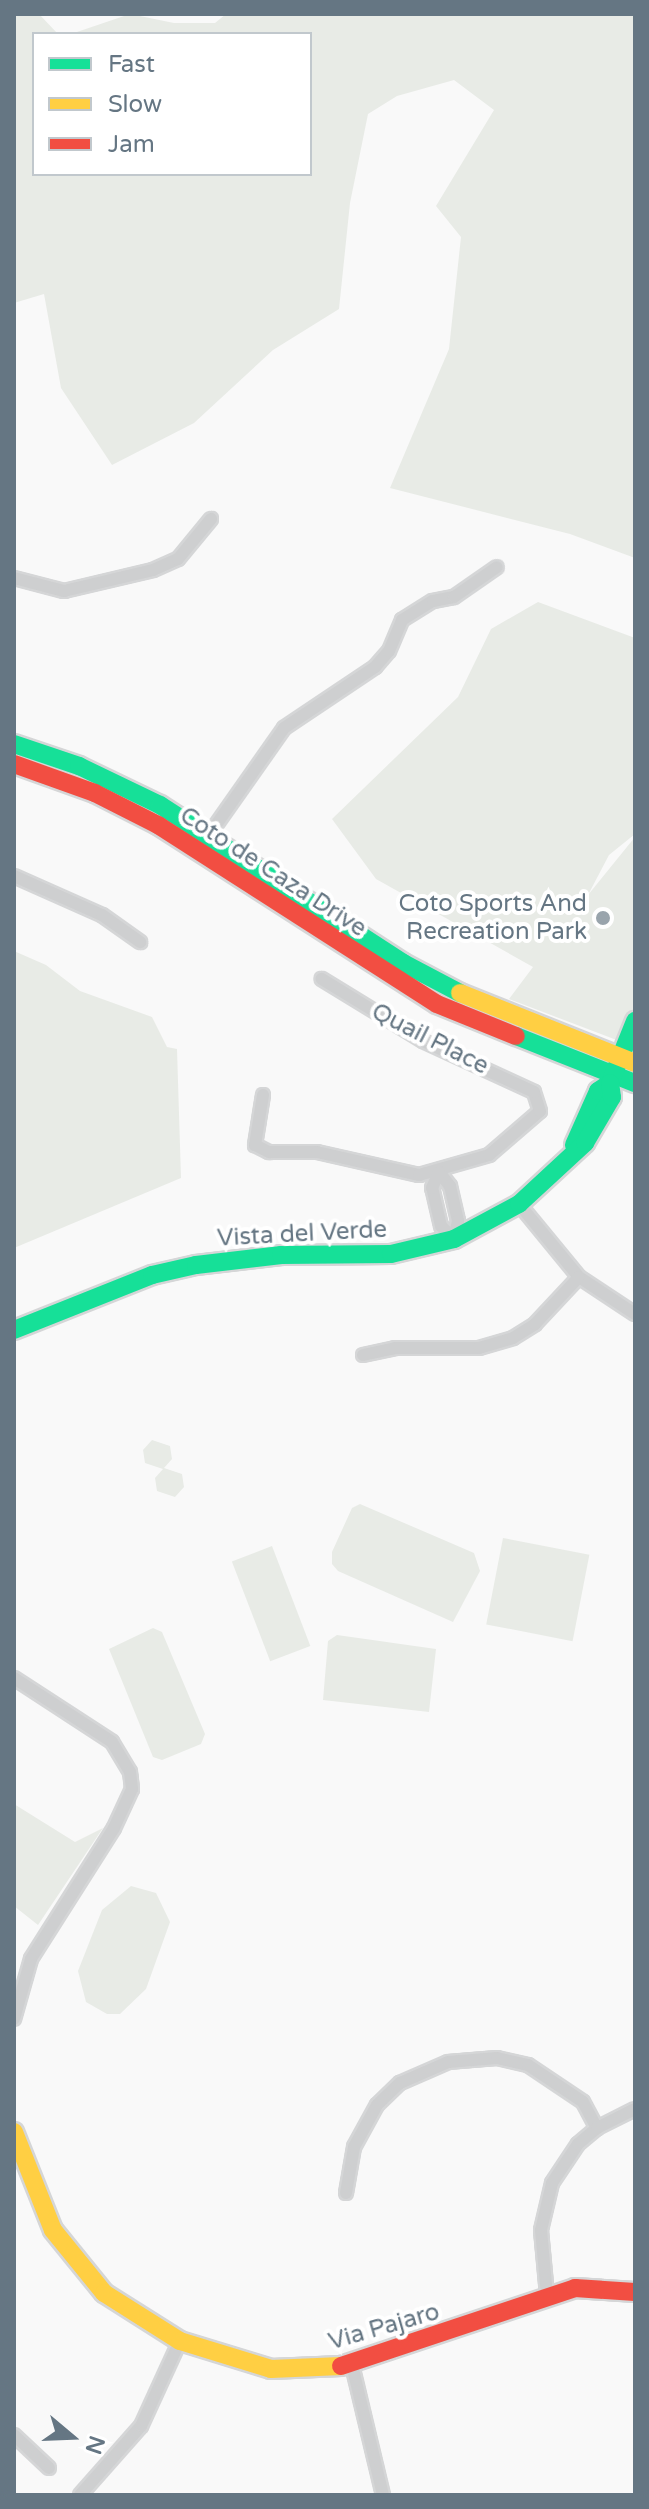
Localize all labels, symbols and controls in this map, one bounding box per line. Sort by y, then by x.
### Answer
legend [32,32,312,176]
text: Fast [108,50,155,79]
text: Slow [108,90,162,119]
text: Jam [108,130,155,159]
street label: Coto de Caza Drive [174,801,372,943]
place label: Coto Sports And Recreation Park [398,890,587,946]
marker: Coto Sports And Recreation Park [594,909,612,927]
street label: Quail Place [367,997,493,1081]
street label: Vista del Verde [216,1215,388,1253]
street label: Via Pajaro [325,2297,443,2357]
north arrow [32,2397,112,2477]
text: N [80,2432,110,2457]

